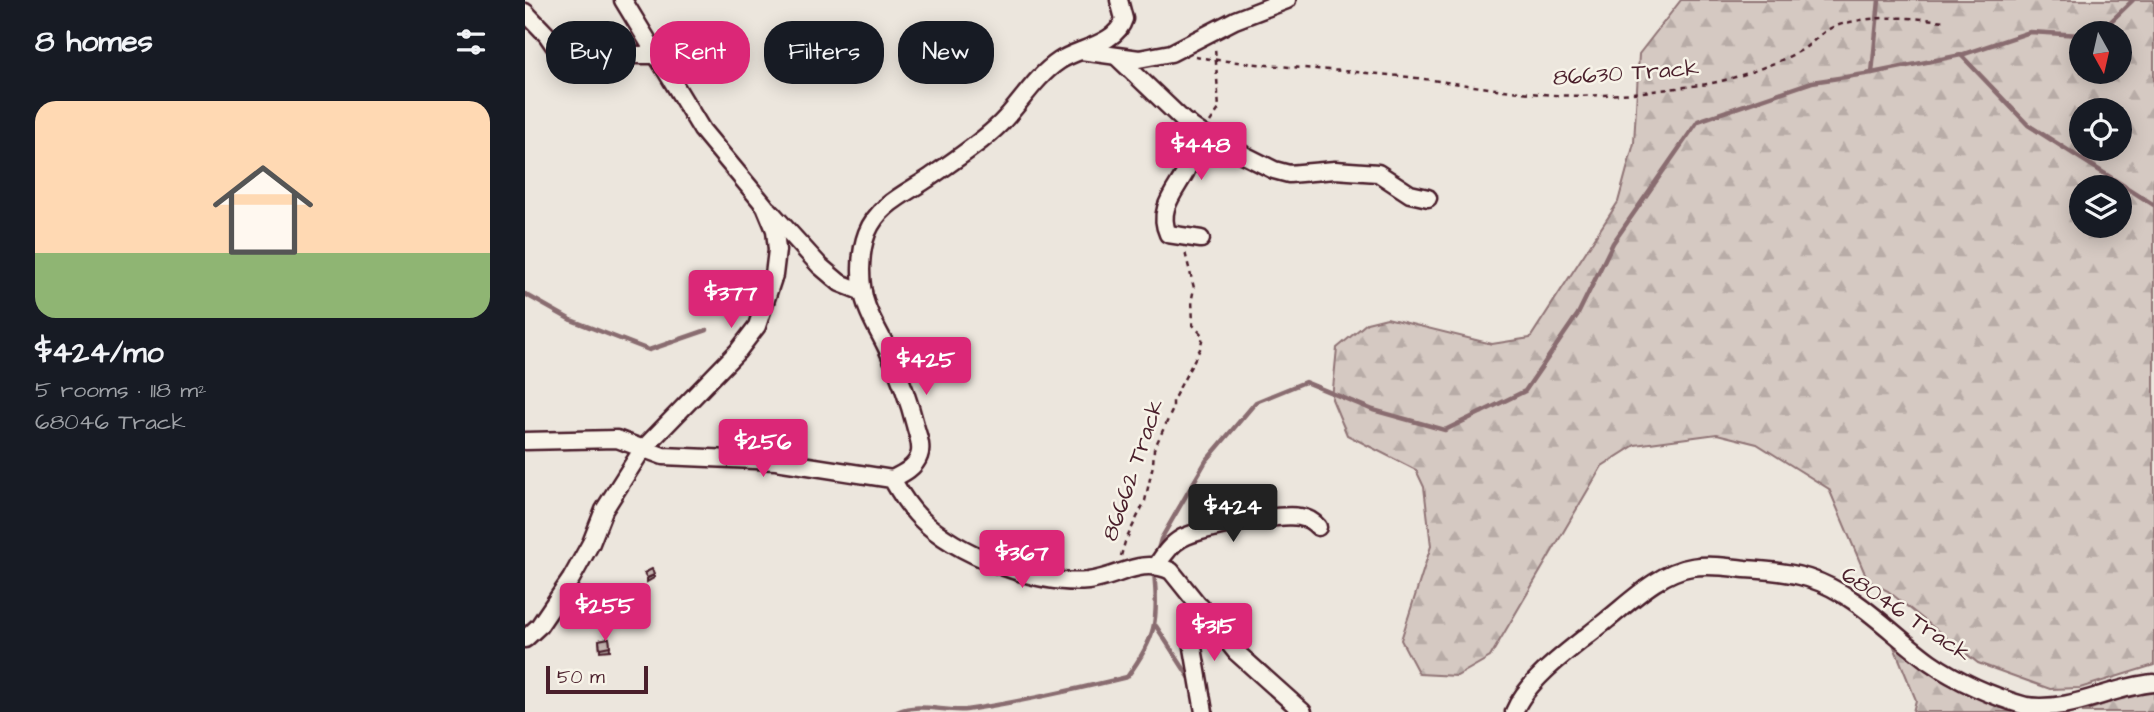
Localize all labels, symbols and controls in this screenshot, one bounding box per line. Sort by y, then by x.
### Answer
text: 8 homes [35,21,153,63]
chip: Buy [546,21,636,84]
chip: Rent [650,21,750,84]
chip: Filters [764,21,884,84]
chip: New [898,21,994,84]
north arrow [2069,21,2131,84]
map controls [2069,21,2132,238]
icon: filters [452,23,490,61]
street label: 86630 Track [1552,52,1700,94]
button: locate [2069,98,2132,161]
pin: $448 [1160,122,1242,182]
text: $448 [1171,129,1231,161]
icon: home [200,147,326,273]
button: layers [2069,175,2132,238]
pin: $377 [690,270,772,330]
text: $377 [705,277,757,309]
text: $424/mo [35,332,164,374]
pin: $425 [885,338,967,397]
text: $425 [897,344,955,376]
text: 5 rooms · 118 m² [35,374,207,406]
street label: 86662 Track [1094,395,1172,545]
text: 68046 Track [35,406,186,438]
pin: $256 [722,420,804,479]
text: $256 [735,426,791,458]
pin: $424 [1192,484,1274,544]
text: $424 [1204,491,1262,523]
pin: $367 [981,530,1063,590]
text: $367 [995,537,1049,569]
street label: 68046 Track [1835,559,1977,669]
pin: $255 [564,584,646,643]
text: $255 [576,590,634,622]
pin: $315 [1173,604,1255,663]
text: $315 [1192,610,1236,642]
scale bar [546,663,647,695]
text: 50 m [557,664,605,691]

